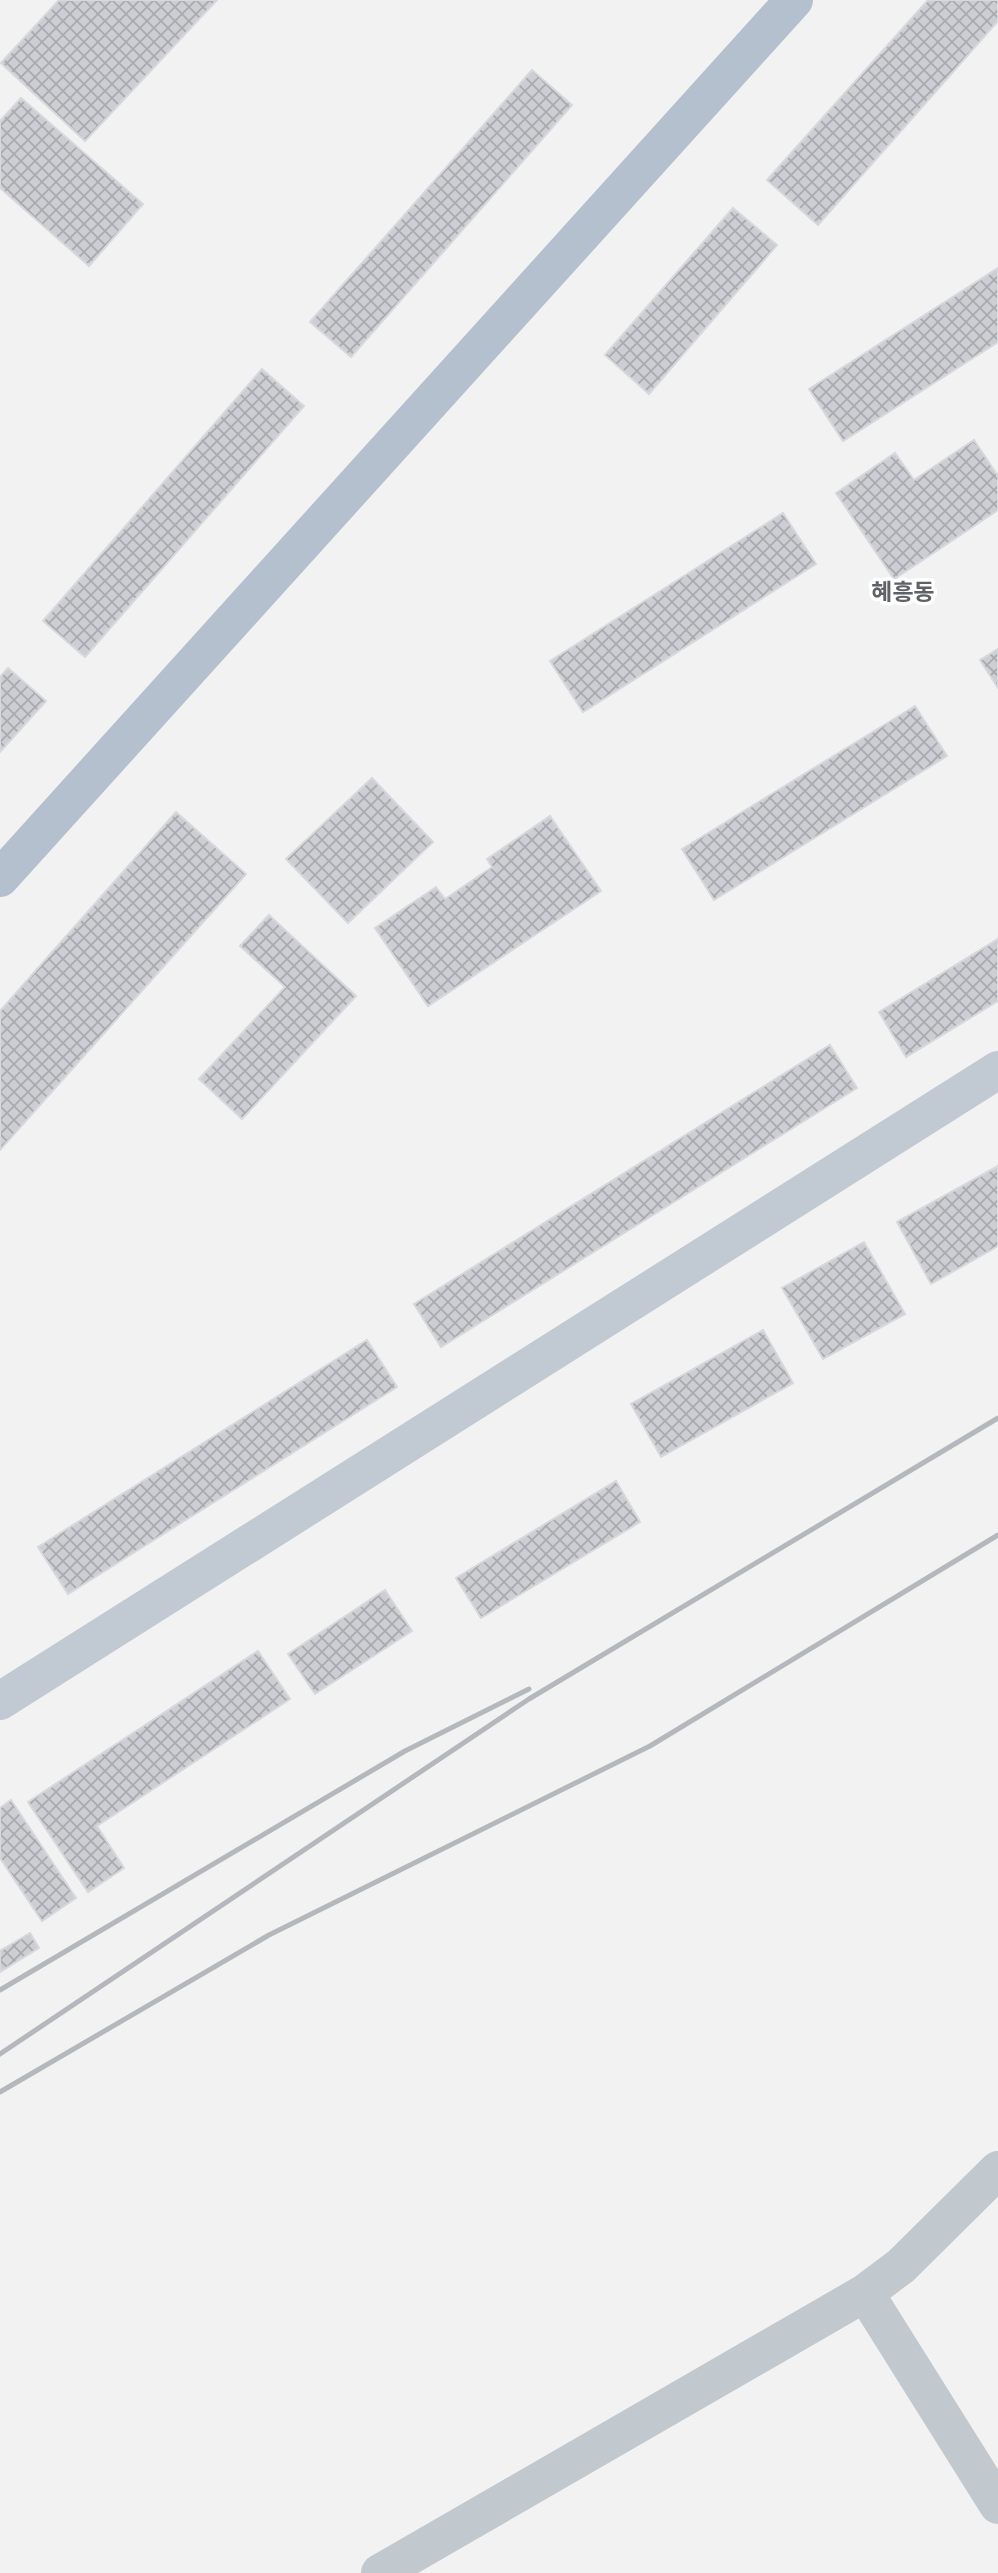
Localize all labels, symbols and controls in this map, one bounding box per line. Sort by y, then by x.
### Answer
district label: 혜흥동 [871,578,935,606]

